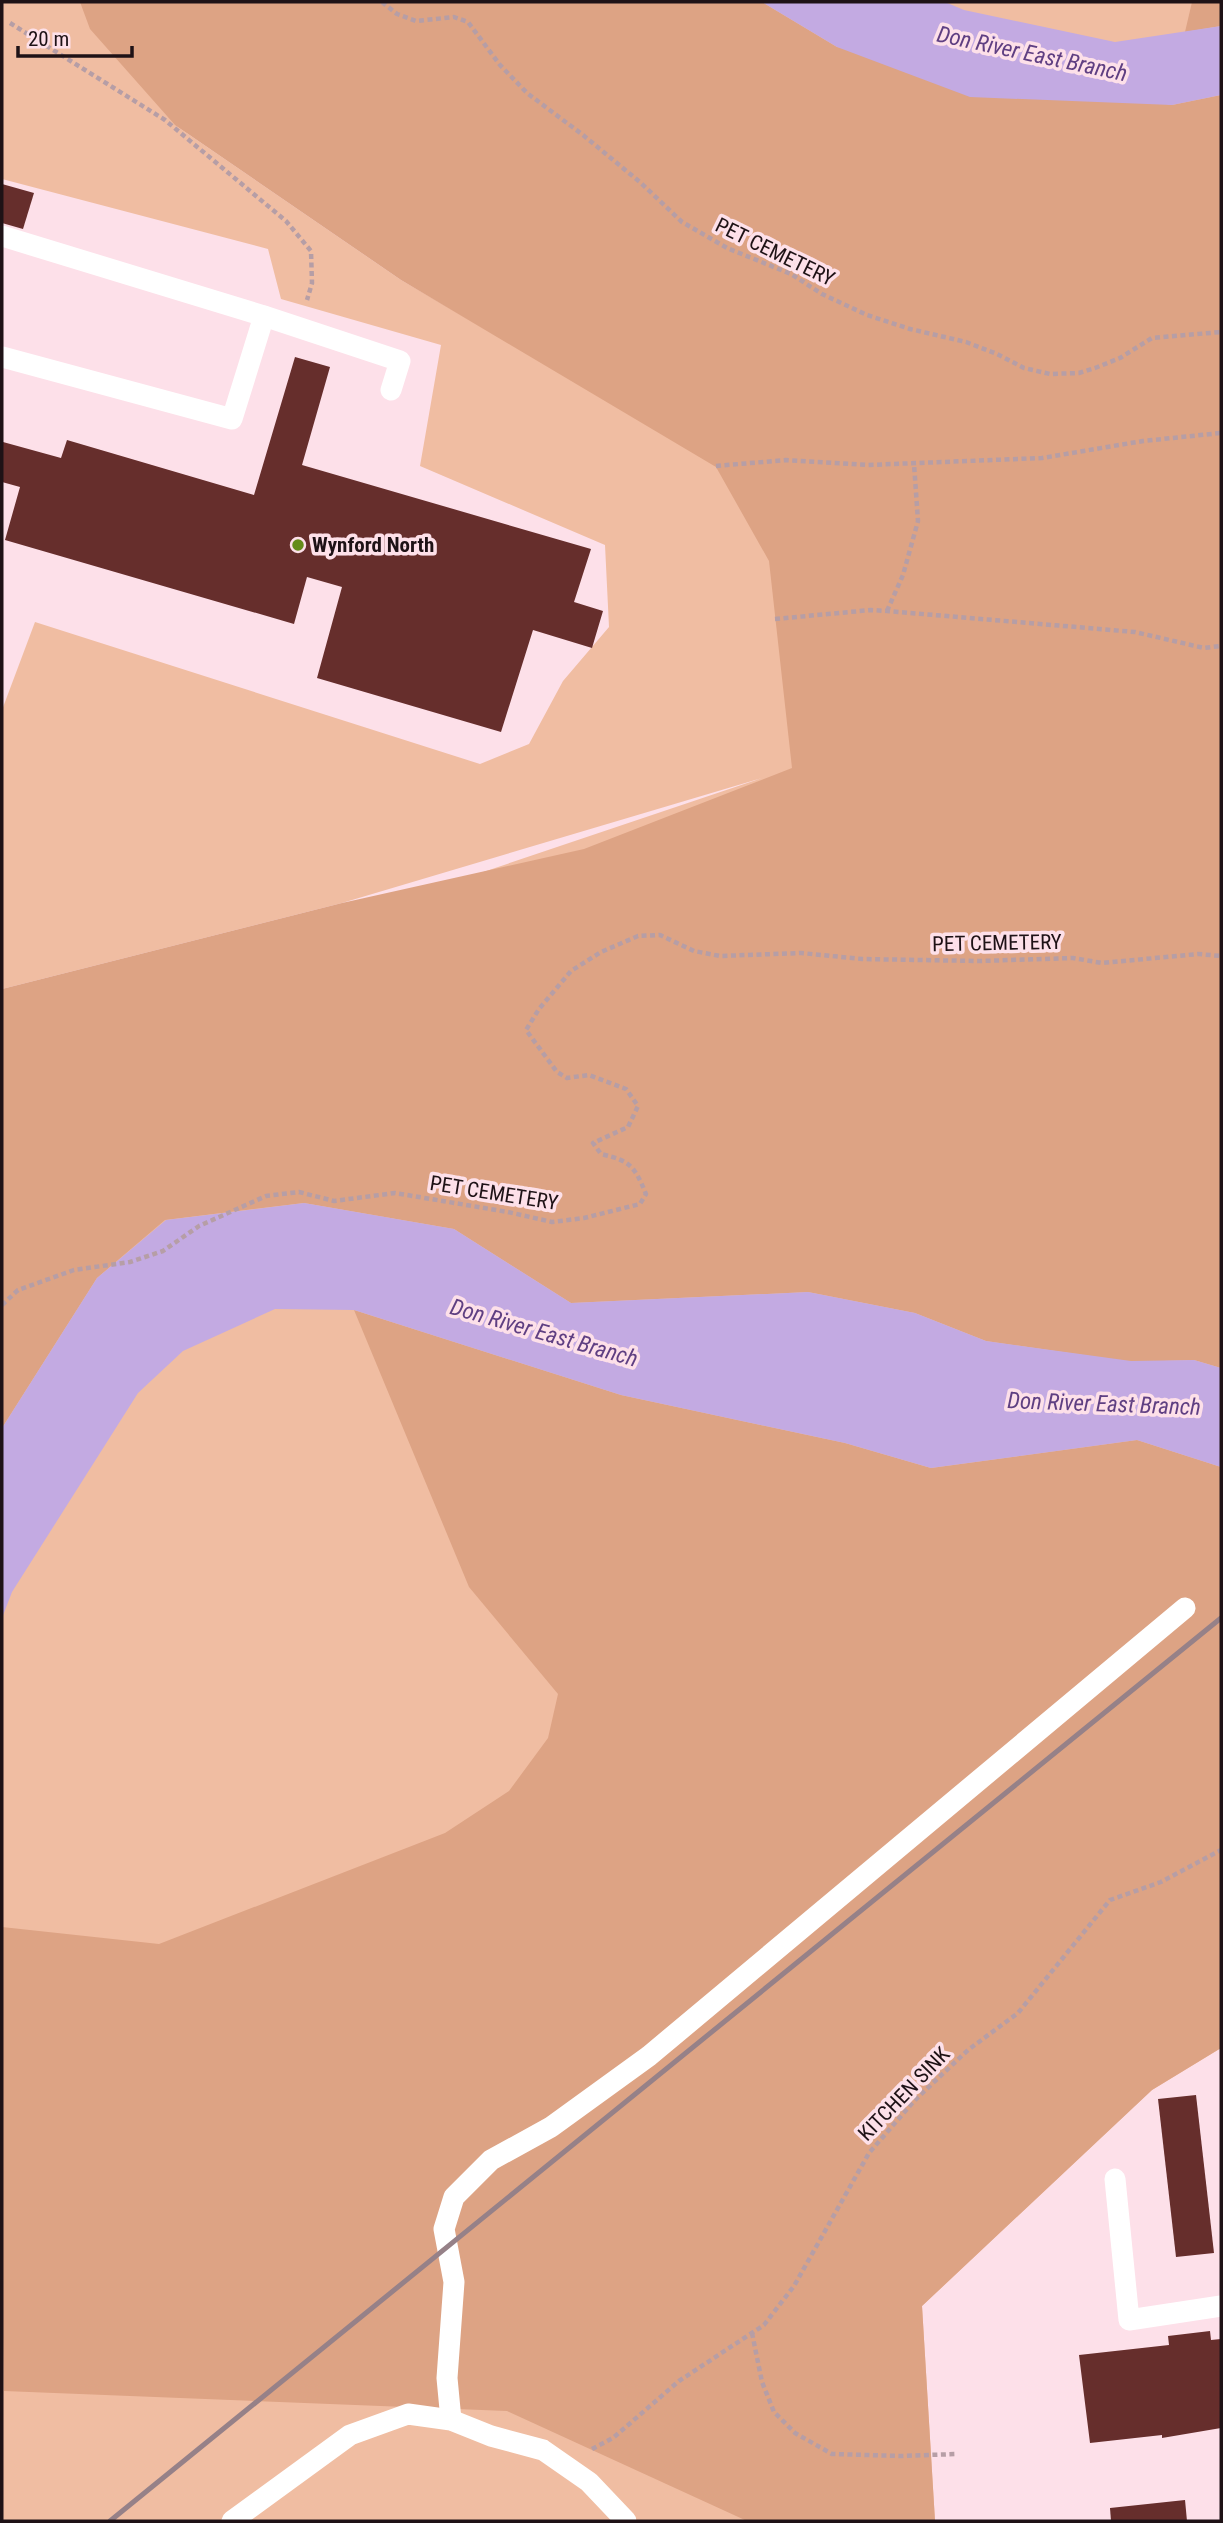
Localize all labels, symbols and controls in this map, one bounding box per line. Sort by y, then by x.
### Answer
scale bar [18,14,131,58]
water label: Don River East Branch [934,21,1130,87]
text: 20 m [28,27,69,51]
street label: PET CEMETERY [712,213,838,291]
place label: Wynford North [312,533,434,557]
marker: Wynford North [290,537,306,553]
street label: PET CEMETERY [932,930,1062,956]
street label: PET CEMETERY [428,1171,560,1215]
water label: Don River East Branch [447,1293,641,1373]
water label: Don River East Branch [1007,1387,1201,1421]
street label: KITCHEN SINK [853,2042,955,2146]

